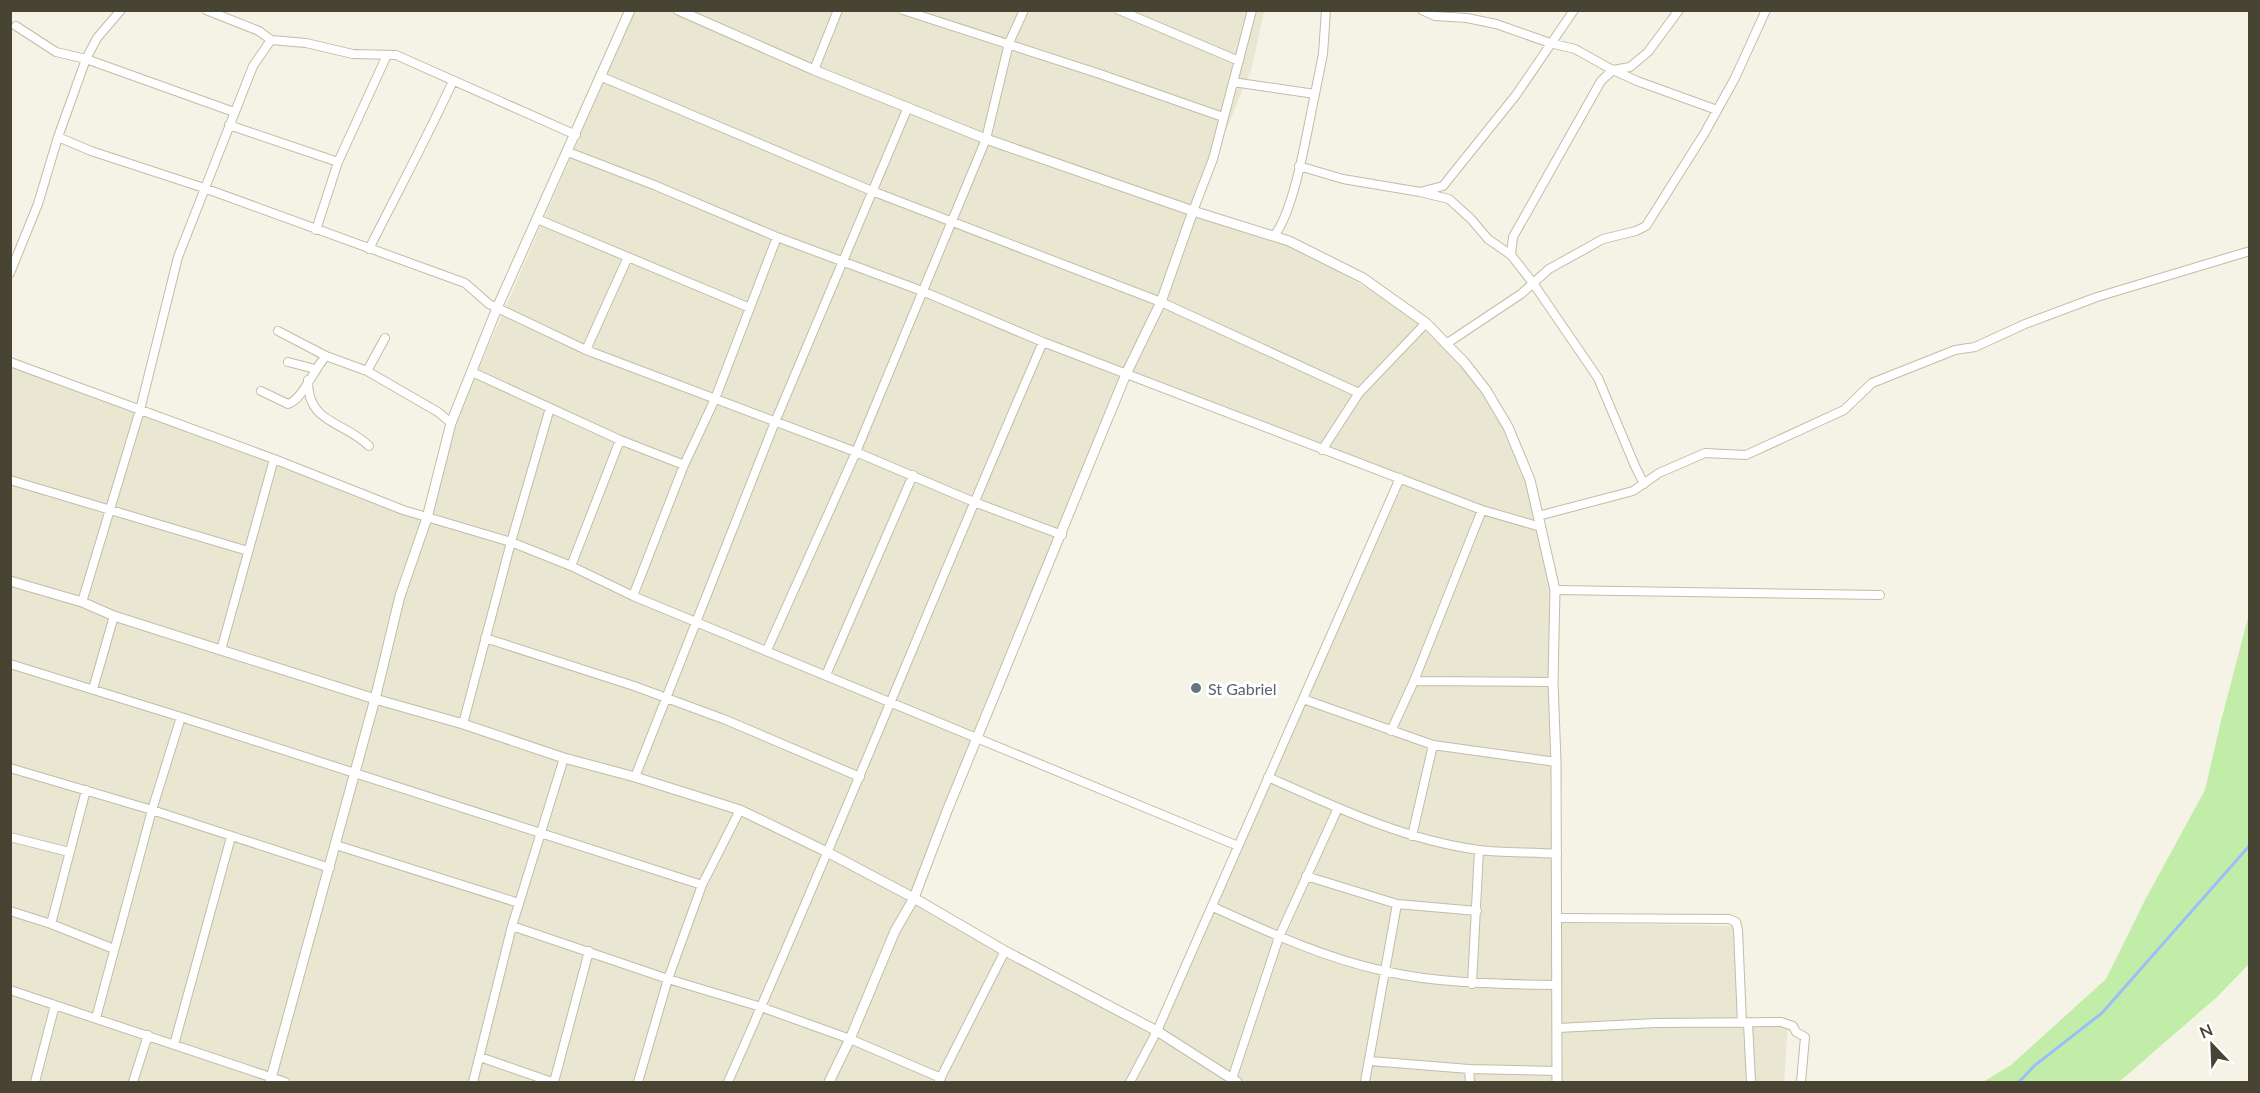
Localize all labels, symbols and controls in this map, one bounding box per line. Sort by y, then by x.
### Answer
place label: St Gabriel [1208,679,1277,698]
marker: St Gabriel [1189,681,1203,695]
north arrow [2182,1015,2242,1075]
text: N [2197,1020,2215,1042]

